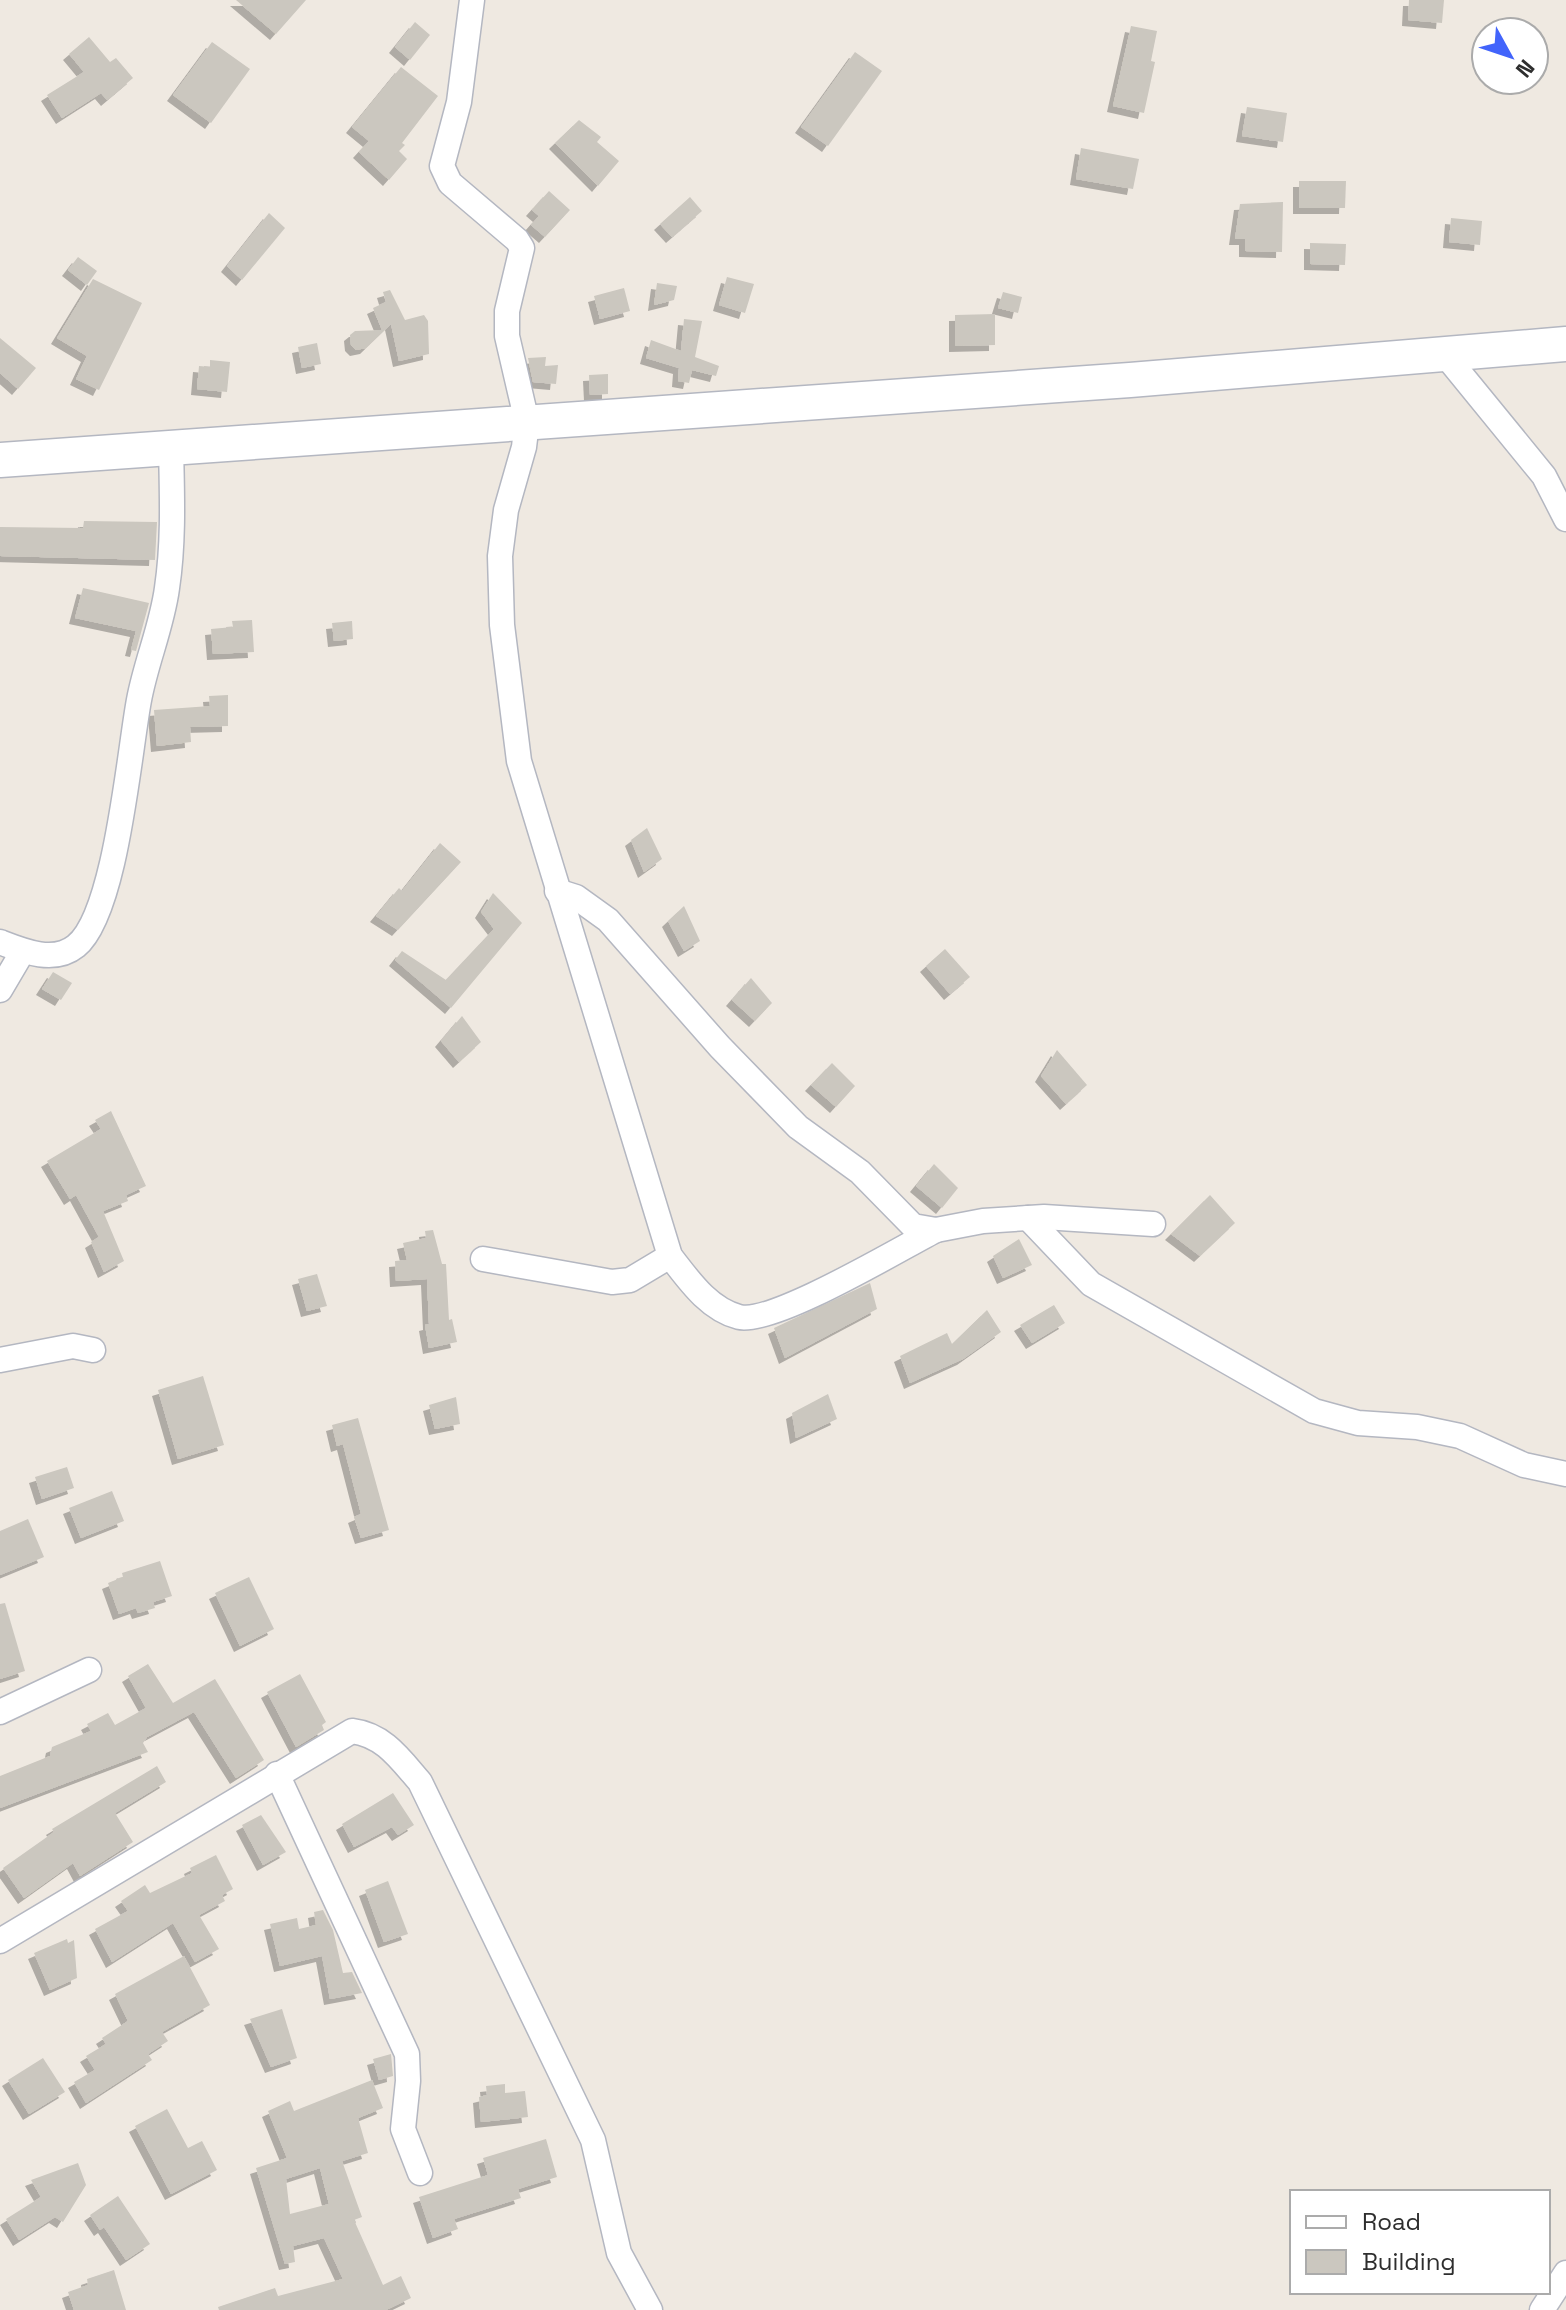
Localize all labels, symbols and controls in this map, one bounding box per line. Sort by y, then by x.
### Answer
north arrow [1470,16,1550,96]
text: N [1510,54,1541,84]
legend [1290,2190,1550,2294]
text: Road [1362,2206,1421,2237]
text: Building [1362,2246,1456,2277]

